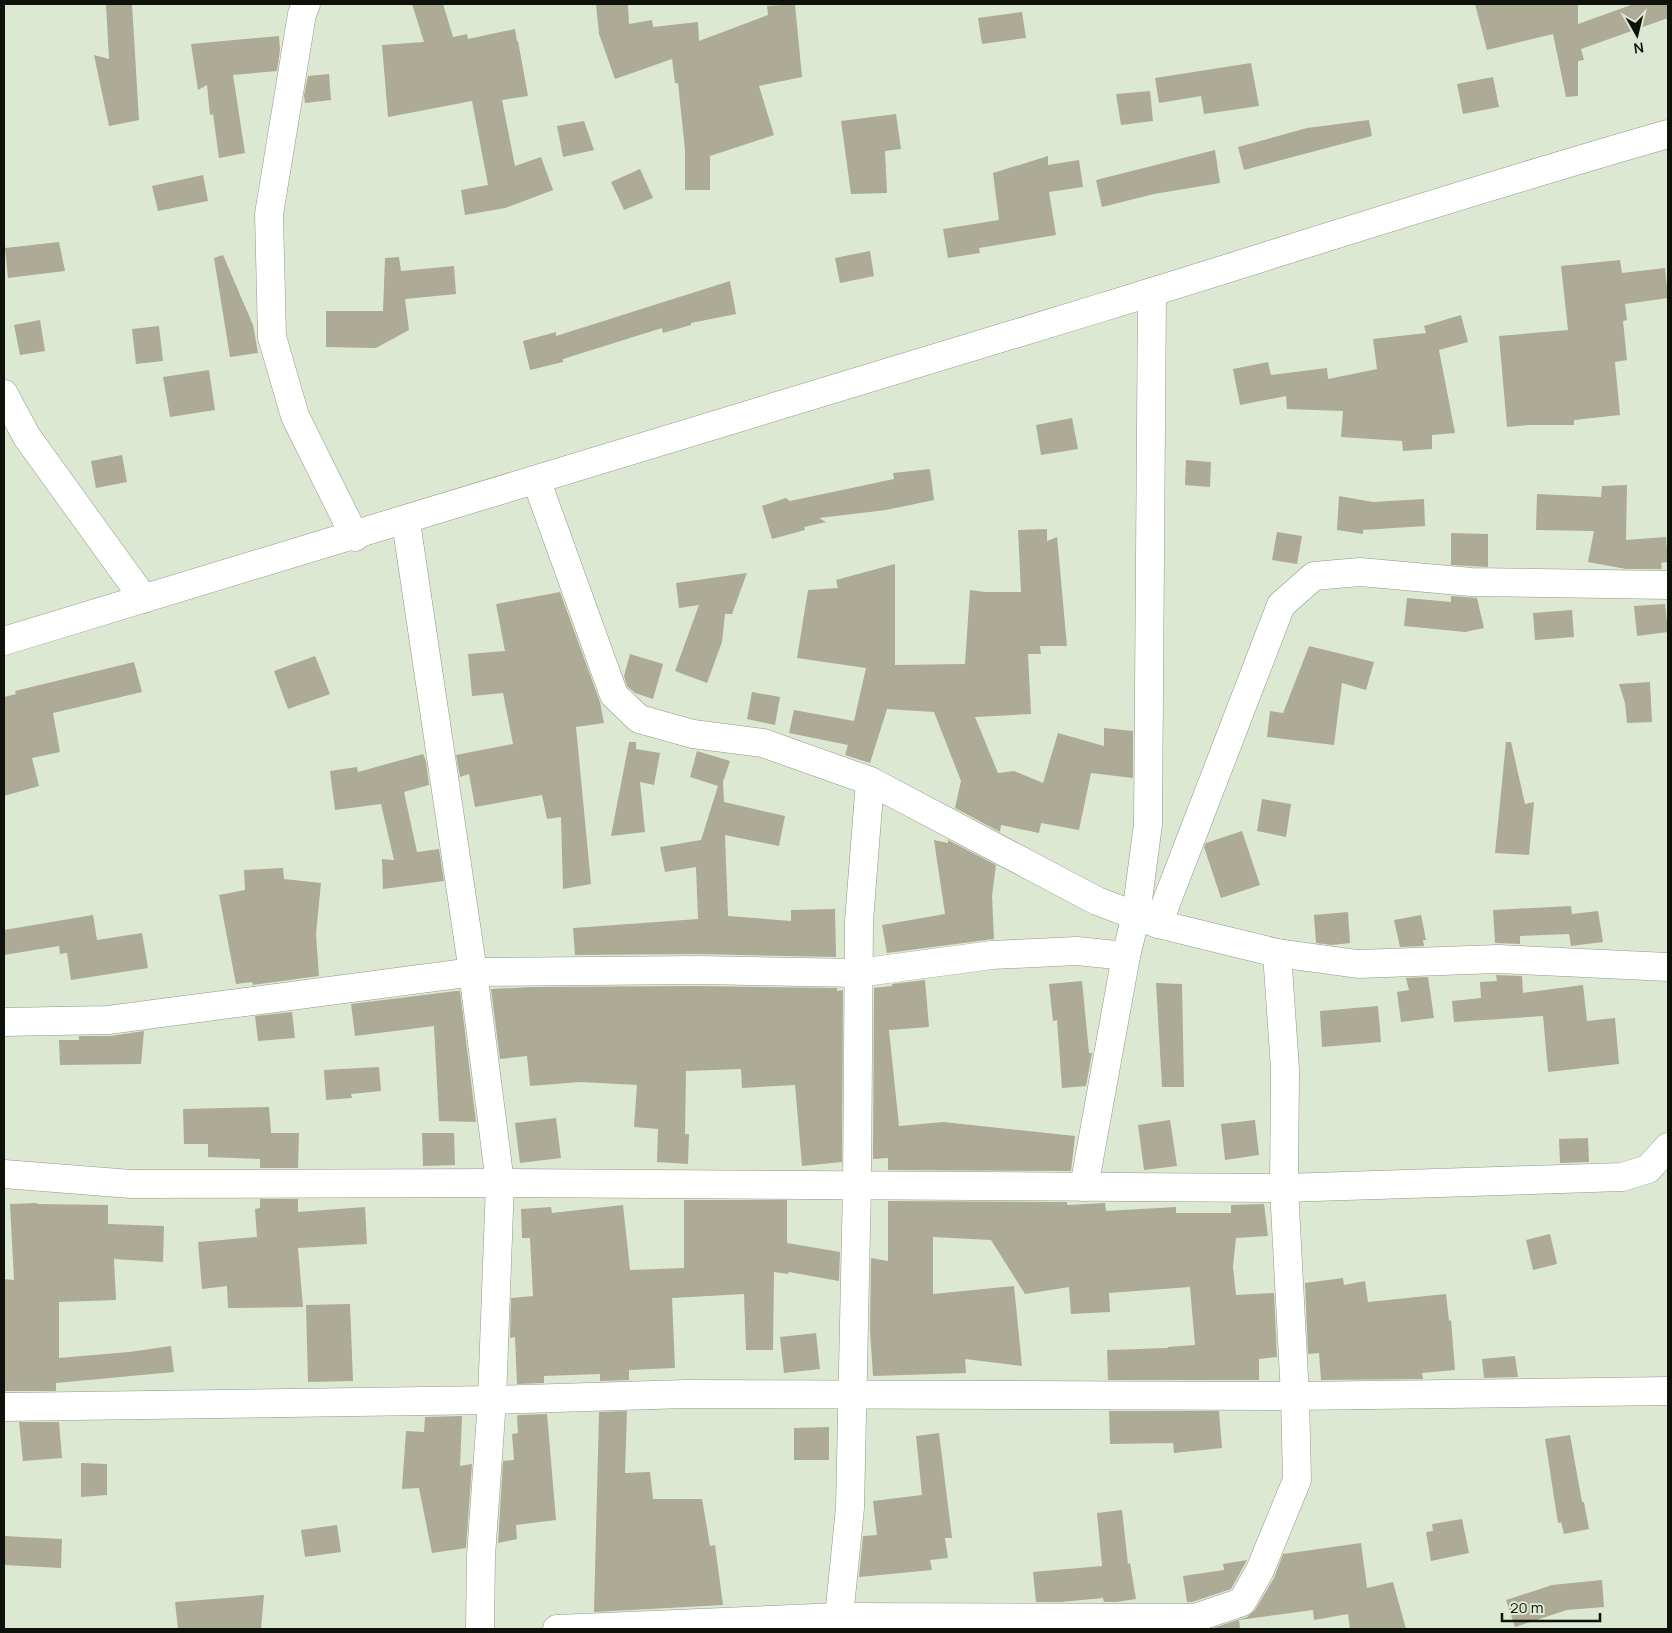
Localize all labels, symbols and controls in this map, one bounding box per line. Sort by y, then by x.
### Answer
north arrow [1612,10,1662,60]
text: N [1633,38,1645,58]
scale bar [1502,1590,1600,1622]
text: 20 m [1510,1597,1543,1618]

